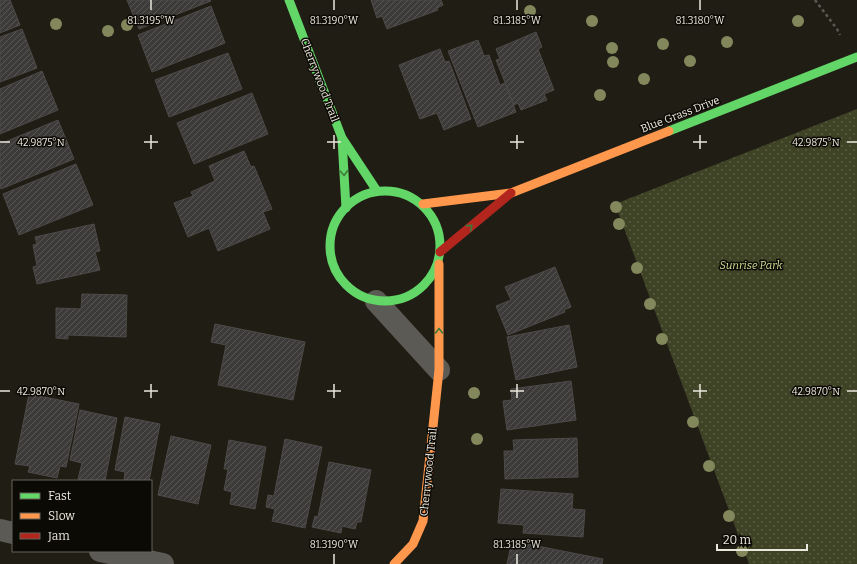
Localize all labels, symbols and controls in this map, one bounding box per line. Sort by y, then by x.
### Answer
text: 81.3195°W [127,15,176,27]
text: 81.3190°W [310,15,359,27]
text: 81.3185°W [493,15,542,27]
text: 81.3180°W [676,15,725,27]
street label: Cherrywood Trail [298,37,341,124]
street label: Blue Grass Drive [639,93,722,136]
text: 42.9875°N [17,137,65,149]
text: 42.9875°N [792,137,840,149]
one-way arrow [339,170,348,176]
one-way arrow [465,224,473,231]
park label: Sunrise Park [719,259,784,272]
one-way arrow [435,328,443,334]
text: 42.9870°N [17,386,65,398]
text: 42.9870°N [792,386,840,398]
street label: Cherrywood Trail [417,427,440,517]
legend [12,480,152,552]
text: Fast [48,489,72,503]
text: Slow [48,509,75,523]
scale bar [717,526,807,552]
text: Jam [47,529,70,543]
text: 20 m [723,533,752,547]
text: 81.3190°W [310,539,359,551]
text: 81.3185°W [493,539,542,551]

